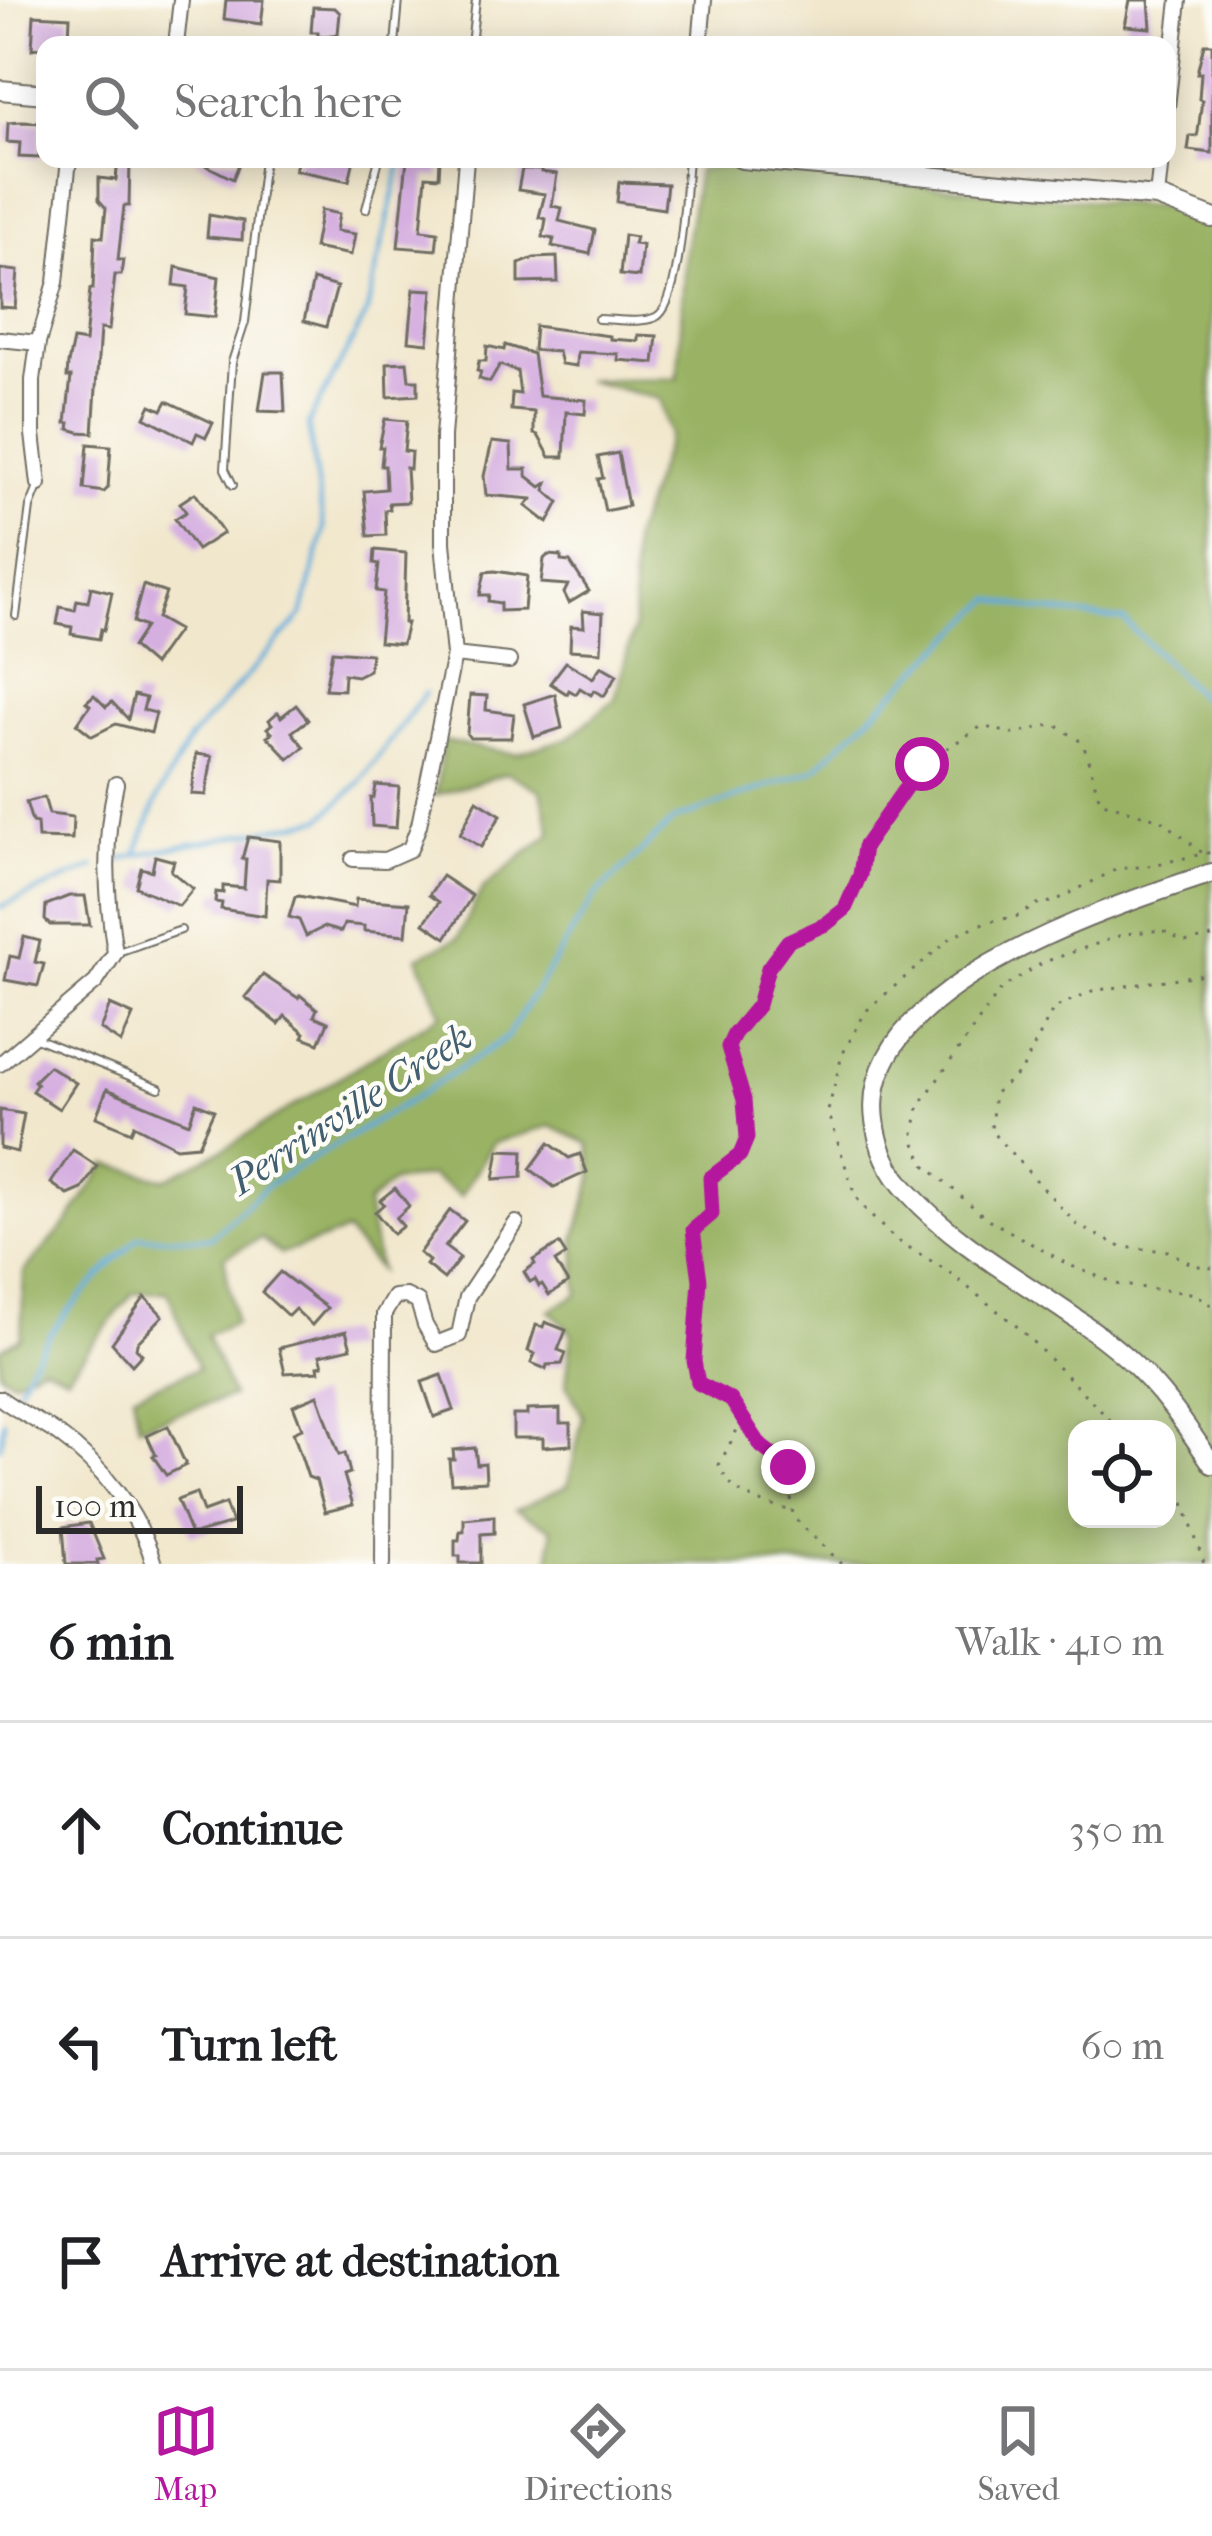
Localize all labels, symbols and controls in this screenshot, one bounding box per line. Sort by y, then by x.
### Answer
search box [36,36,1176,168]
icon: search [78,69,144,135]
text: Search here [174,76,402,129]
route start [895,737,949,791]
water label: Perrinville Creek [219,1013,480,1205]
map controls [1068,1420,1176,1528]
button: locate [1068,1420,1176,1528]
route end [761,1440,815,1494]
scale bar [36,1480,243,1533]
text: 100 m [54,1487,137,1526]
text: 6 min [48,1612,174,1672]
text: Walk · 410 m [956,1619,1164,1665]
icon: ahead [48,1797,114,1863]
text: Continue [162,1803,343,1856]
text: 350 m [1069,1807,1164,1853]
icon: left [48,2013,114,2079]
text: Turn left [162,2019,337,2072]
text: 60 m [1081,2023,1164,2069]
icon: arrive [48,2229,114,2295]
text: Arrive at destination [162,2235,559,2288]
tab: Map [153,2398,219,2509]
tab: Directions [524,2398,672,2509]
tab: Saved [978,2398,1059,2509]

